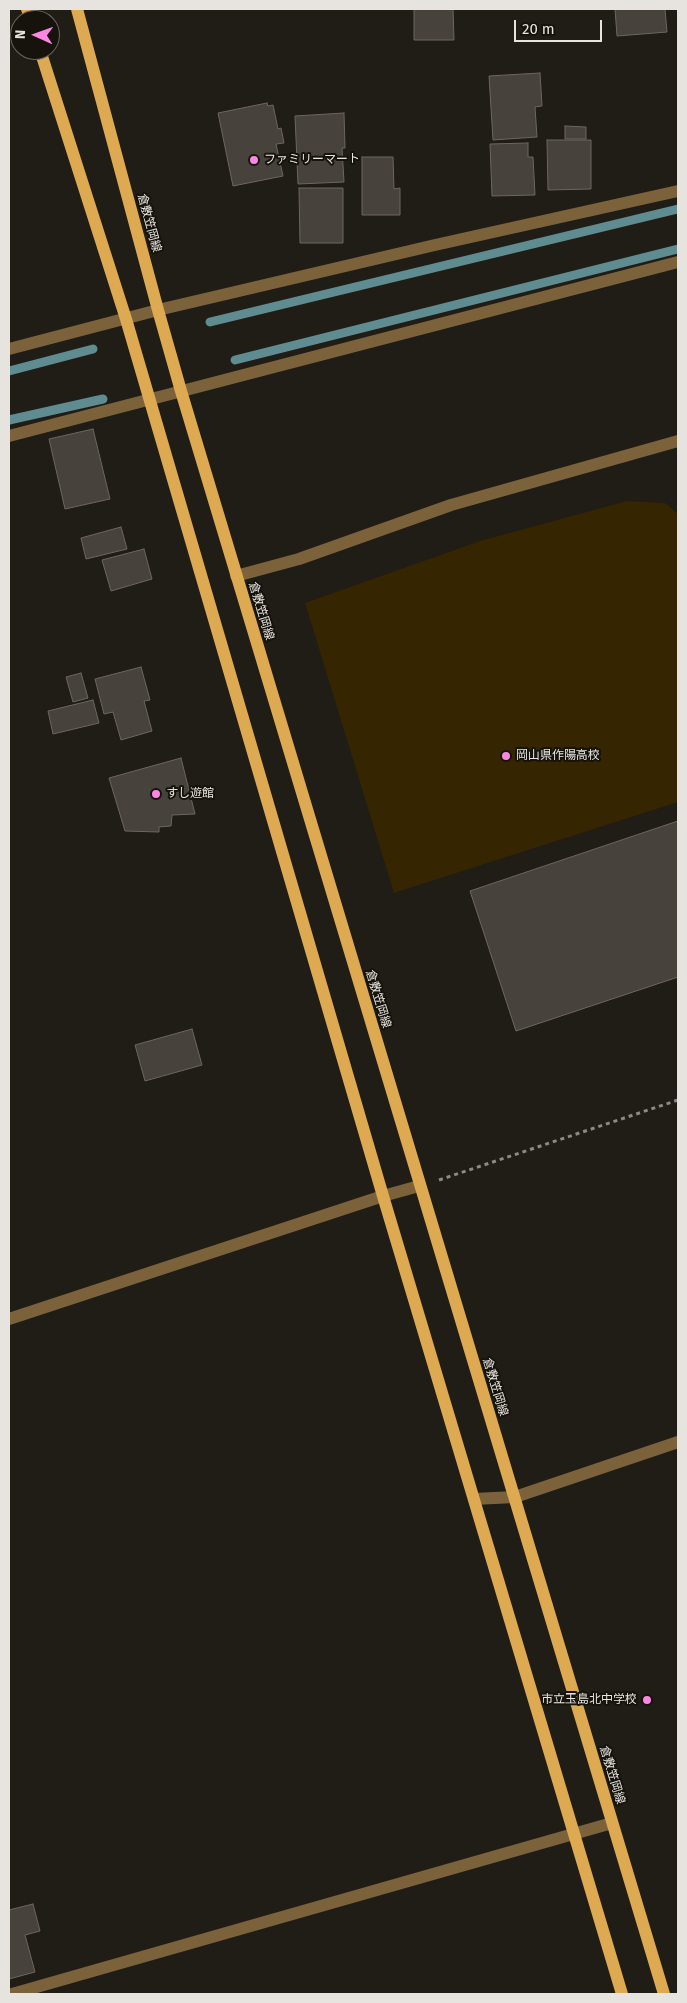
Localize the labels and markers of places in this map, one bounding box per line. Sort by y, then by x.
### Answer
place label: ファミリーマート [264,153,360,167]
marker: ファミリーマート [248,154,260,166]
place label: 岡山県作陽高校 [516,749,600,763]
marker: 岡山県作陽高校 [500,750,512,762]
place label: すし遊館 [166,787,214,801]
marker: すし遊館 [150,788,162,800]
place label: 市立玉島北中学校 [541,1693,637,1707]
marker: 市立玉島北中学校 [641,1694,653,1706]

